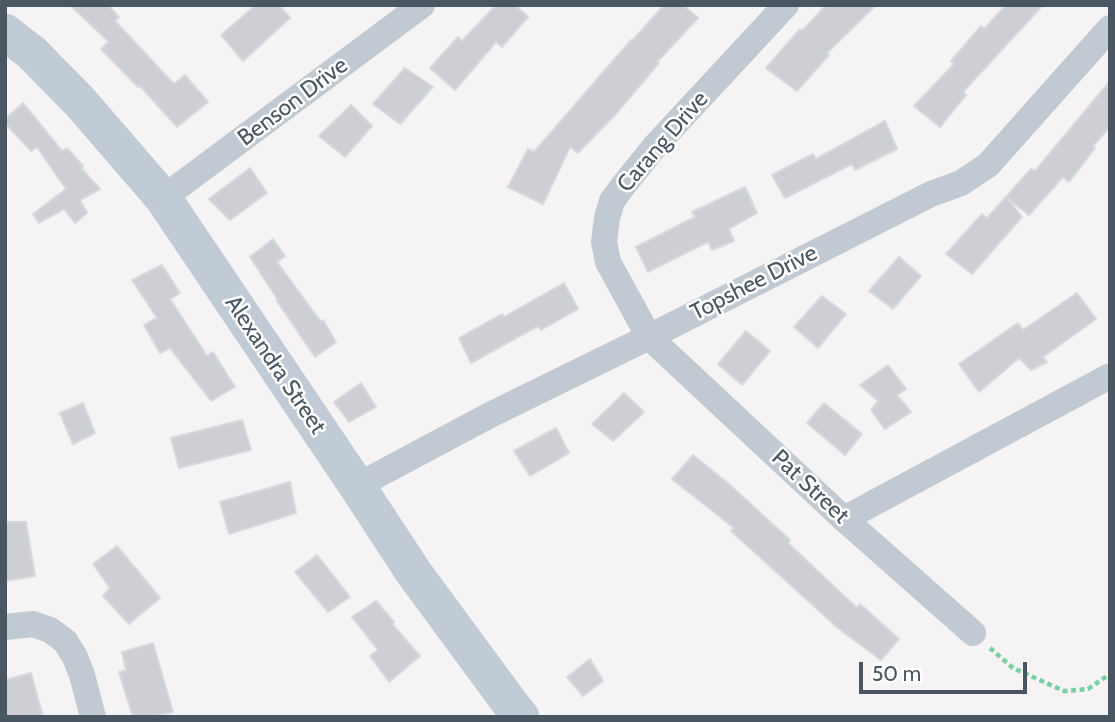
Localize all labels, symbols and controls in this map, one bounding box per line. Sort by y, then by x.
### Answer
street label: Benson Drive [233,52,353,152]
street label: Carang Drive [612,86,714,198]
street label: Topshee Drive [686,239,822,327]
street label: Alexandra Street [219,291,331,439]
street label: Pat Street [766,444,854,530]
scale bar [863,648,1031,692]
text: 50 m [872,661,921,686]

